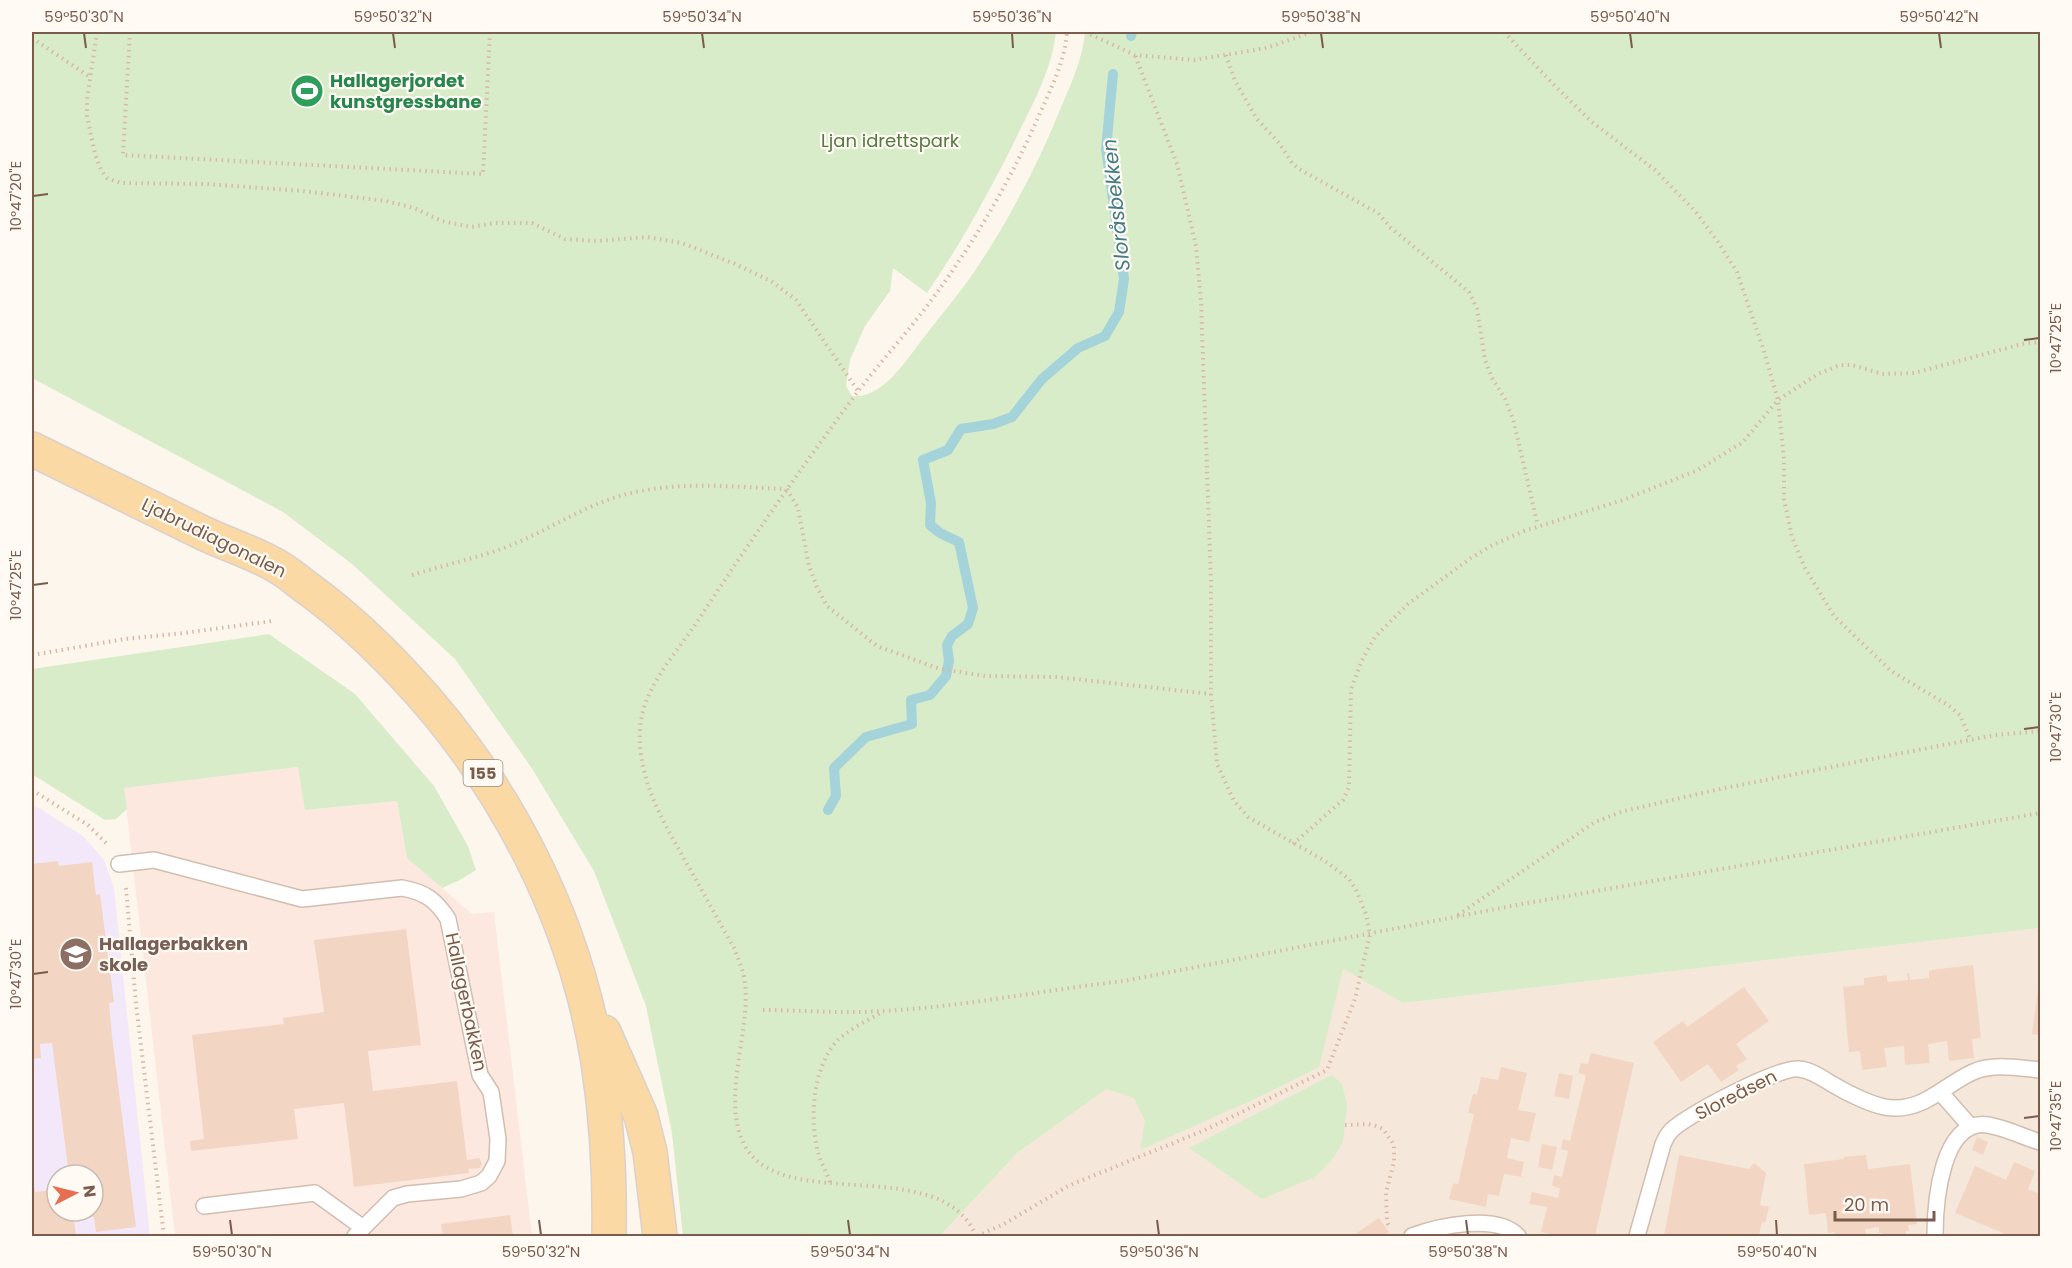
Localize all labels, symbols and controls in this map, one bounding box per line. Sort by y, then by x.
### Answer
text: 59°50'30"N [44,6,124,27]
text: 59°50'32"N [354,6,432,27]
text: 59°50'34"N [662,6,742,27]
text: 59°50'36"N [972,6,1052,27]
text: 59°50'38"N [1281,6,1361,27]
text: 59°50'40"N [1590,6,1670,27]
text: 59°50'42"N [1899,6,1979,27]
place label: Hallagerjordet kunstgressbane [330,68,482,114]
sports icon: Hallagerjordet kunstgressbane [289,73,325,109]
park label: Ljan idrettspark [821,128,960,153]
water label: Sloråsbekken [1095,138,1137,272]
text: 10°47'20"E [5,161,26,231]
text: 10°47'25"E [2045,303,2066,373]
street label: Ljabrudiagonalen [138,492,291,583]
text: 10°47'25"E [5,550,26,620]
text: 10°47'30"E [2045,692,2066,762]
road number: 155 [464,760,502,786]
street label: Hallagerbakken [440,930,493,1074]
place label: Hallagerbakken skole [99,931,248,977]
school or university icon: Hallagerbakken skole [58,936,94,972]
text: 10°47'30"E [5,939,26,1009]
street label: Sloreåsen [1691,1063,1781,1126]
text: 10°47'35"E [2045,1081,2066,1151]
north arrow [45,1163,105,1223]
text: N [77,1184,102,1199]
scale bar [1835,1184,1934,1222]
text: 20 m [1844,1192,1889,1217]
text: 59°50'30"N [192,1241,272,1262]
text: 59°50'32"N [502,1241,580,1262]
text: 59°50'34"N [810,1241,890,1262]
text: 59°50'36"N [1119,1241,1199,1262]
text: 59°50'38"N [1428,1241,1508,1262]
text: 59°50'40"N [1737,1241,1817,1262]

